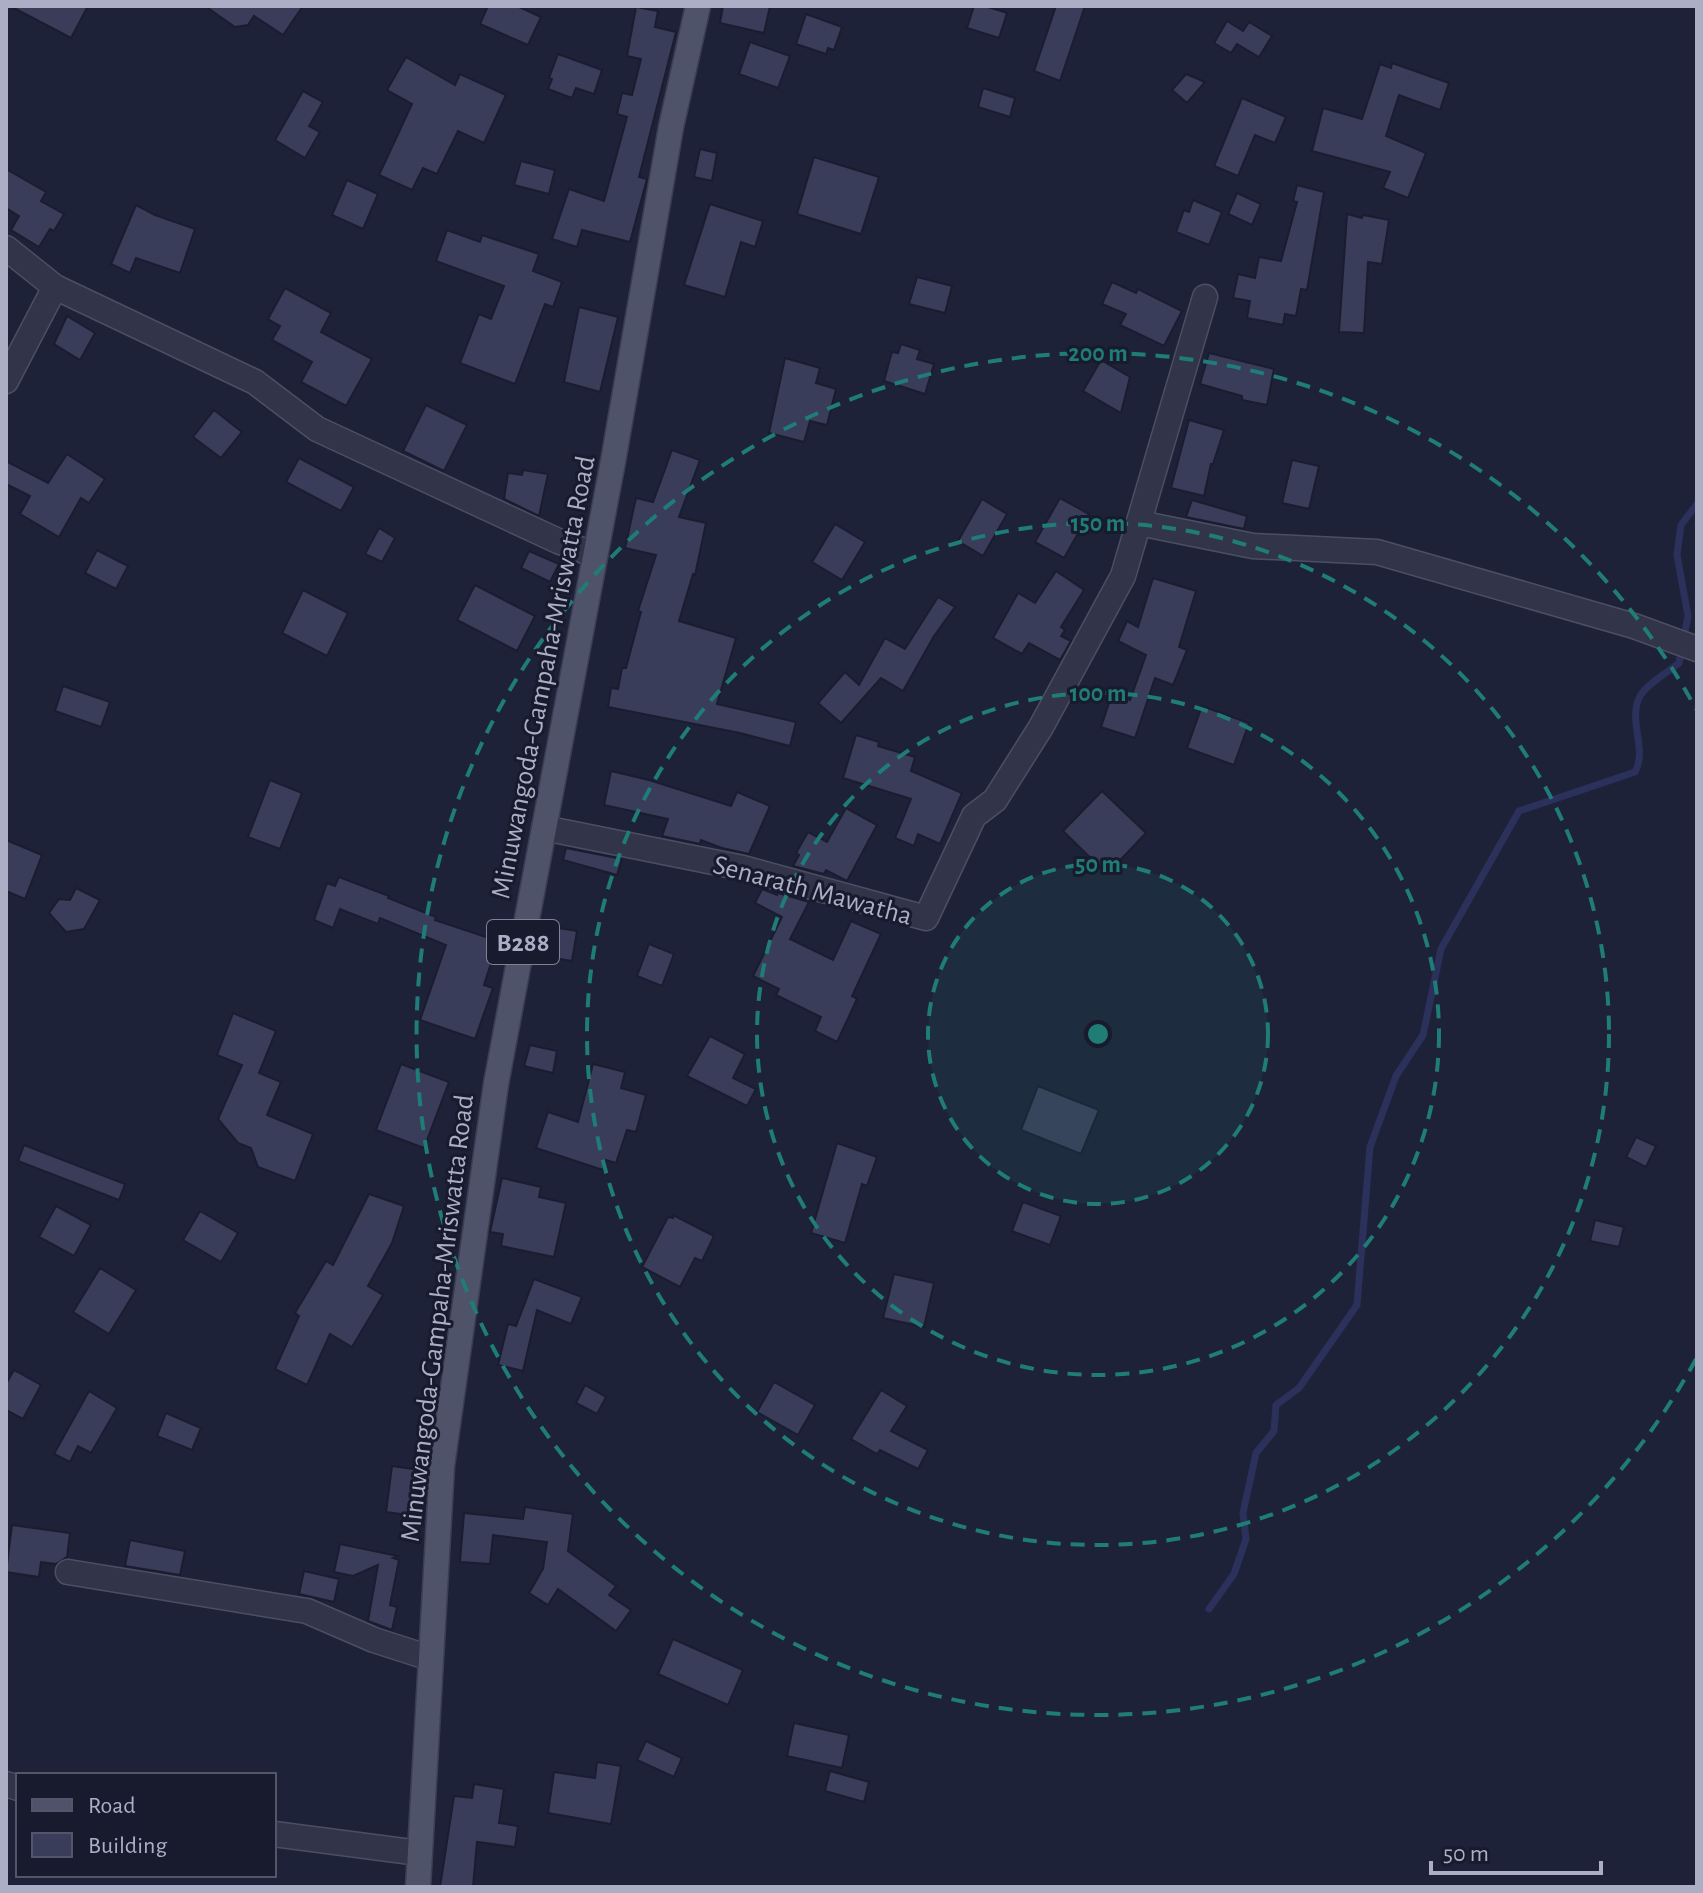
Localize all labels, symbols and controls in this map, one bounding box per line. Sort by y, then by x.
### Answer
text: 200 m [1068,342,1128,366]
street label: Minuwangoda-Gampaha-Mriswatta Road [487,454,601,901]
text: 150 m [1071,512,1125,536]
text: 100 m [1070,682,1126,706]
street label: Senarath Mawatha [710,851,915,931]
text: 50 m [1075,853,1121,877]
road number: B288 [487,920,559,964]
centre of rings [1084,1020,1112,1048]
street label: Minuwangoda-Gampaha-Mriswatta Road [397,1093,479,1544]
legend [16,1773,276,1877]
text: Road [88,1794,136,1818]
scale bar [1431,1825,1601,1875]
text: Building [88,1834,167,1858]
text: 50 m [1443,1842,1489,1866]

